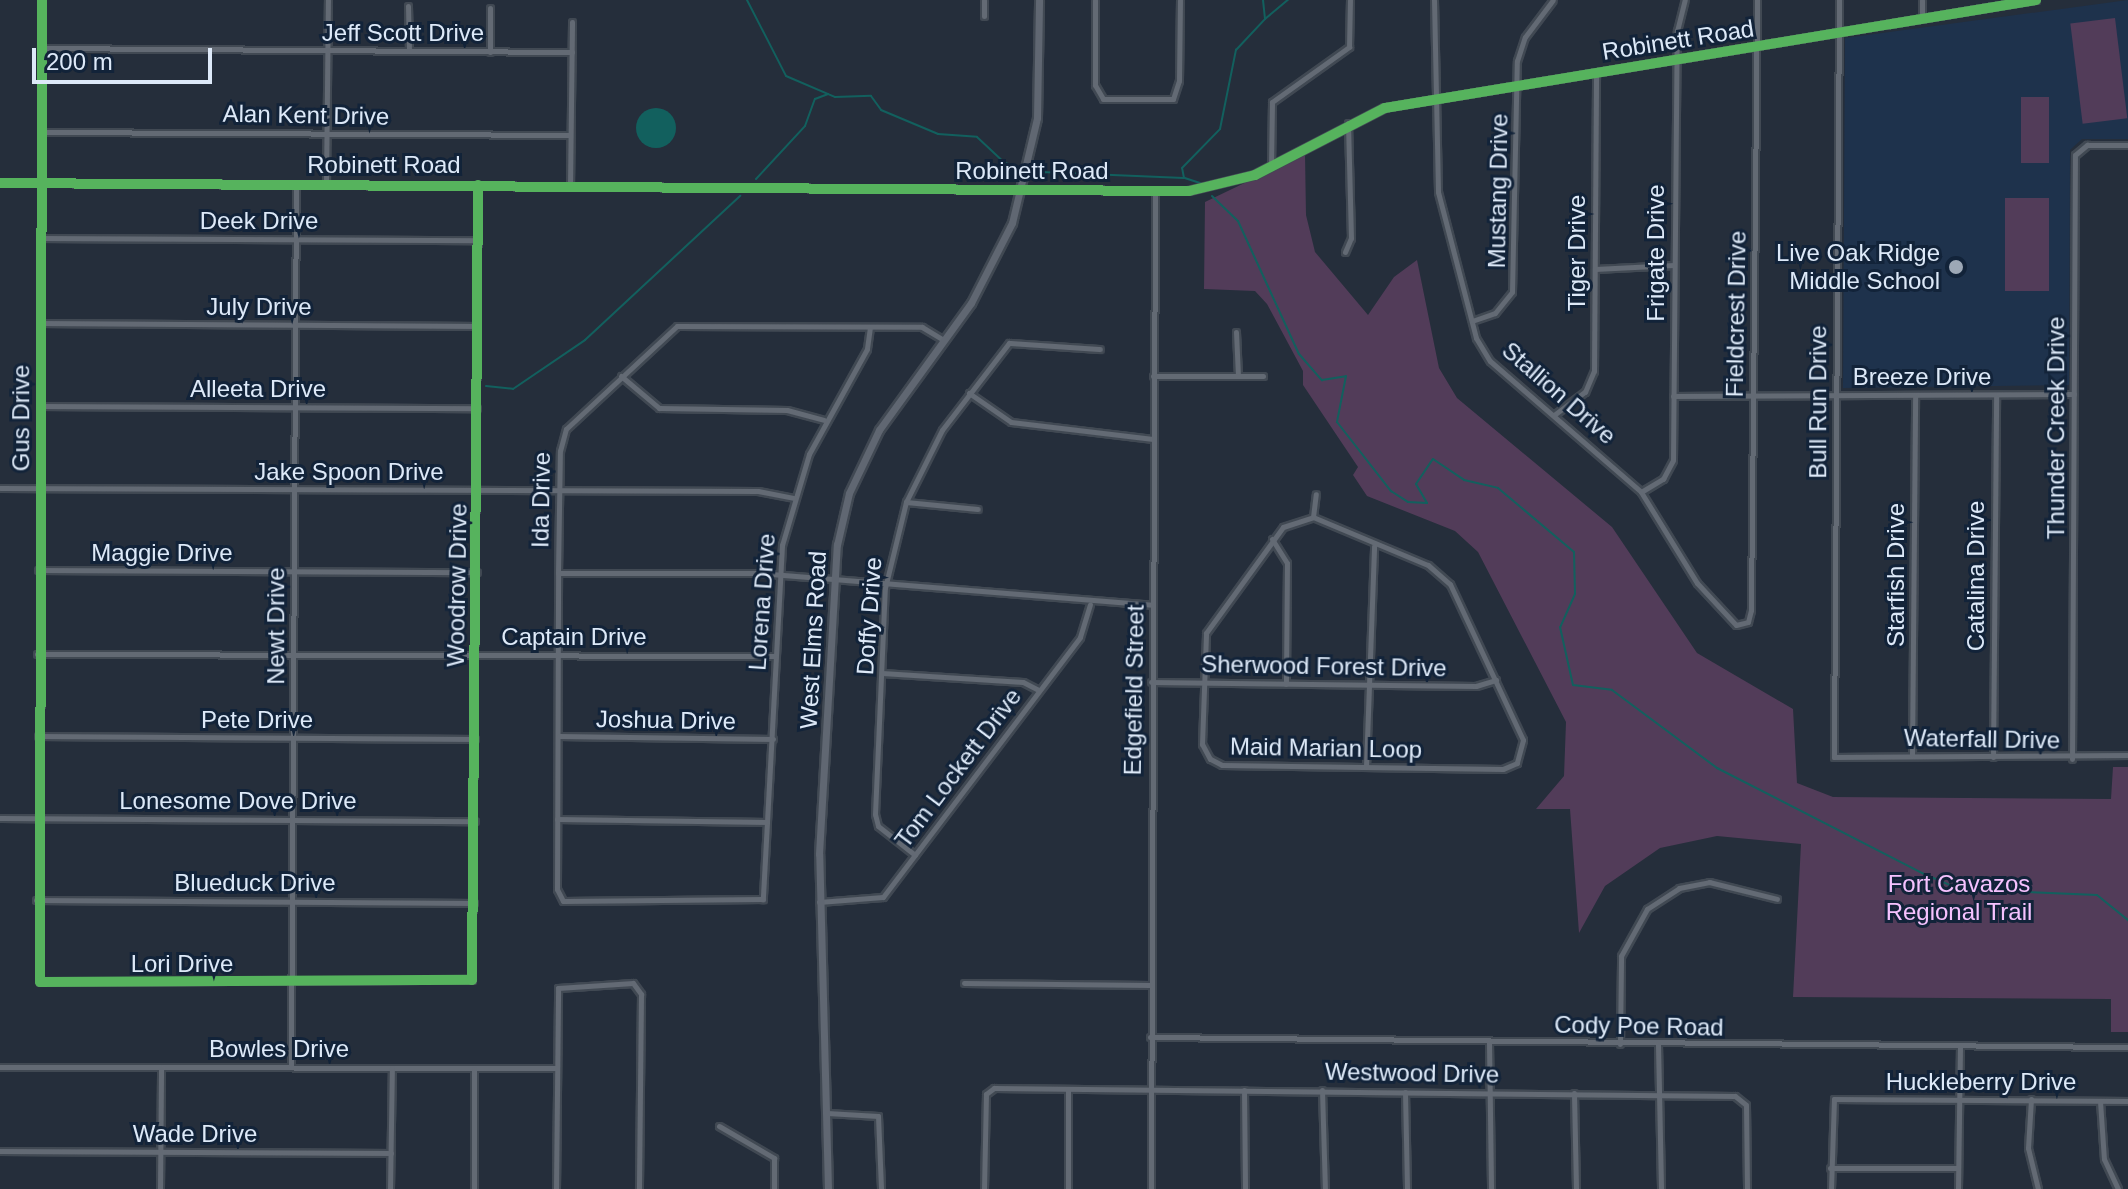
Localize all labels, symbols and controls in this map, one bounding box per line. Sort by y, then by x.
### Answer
street label: Robinett Road [1600,14,1756,66]
street label: Jeff Scott Drive [322,19,484,47]
scale bar [36,32,216,82]
text: 200 m [46,48,113,75]
street label: Alan Kent Drive [222,99,390,131]
street label: Mustang Drive [1482,113,1514,269]
street label: Robinett Road [307,151,461,179]
street label: Robinett Road [955,157,1109,185]
street label: Frigate Drive [1642,184,1670,322]
street label: Tiger Drive [1563,195,1591,311]
street label: Deek Drive [200,207,318,235]
street label: Fieldcrest Drive [1720,230,1752,398]
place label: Live Oak Ridge Middle School [1776,239,1940,295]
marker: Live Oak Ridge Middle School [1947,258,1965,276]
street label: July Drive [206,293,312,321]
street label: Thunder Creek Drive [2042,317,2070,539]
street label: Bull Run Drive [1804,325,1832,479]
street label: Stallion Drive [1496,336,1622,450]
street label: Breeze Drive [1853,363,1991,391]
street label: Gus Drive [7,365,35,471]
street label: Alleeta Drive [190,375,326,403]
street label: Ida Drive [526,452,556,548]
street label: Jake Spoon Drive [254,458,444,486]
street label: Catalina Drive [1962,501,1990,651]
street label: Woodrow Drive [441,503,473,667]
street label: Starfish Drive [1882,503,1910,647]
street label: Lorena Drive [743,532,781,672]
street label: Maggie Drive [91,539,233,567]
street label: West Elms Road [794,550,832,730]
street label: Doffy Drive [851,556,887,676]
street label: Newt Drive [262,567,290,685]
street label: Edgefield Street [1118,604,1150,776]
street label: Captain Drive [501,623,647,651]
street label: Sherwood Forest Drive [1201,649,1447,683]
street label: Tom Lockett Drive [889,683,1027,853]
street label: Joshua Drive [596,704,736,736]
street label: Pete Drive [201,706,313,734]
street label: Waterfall Drive [1904,723,2060,755]
street label: Maid Marian Loop [1230,732,1422,764]
street label: Lonesome Dove Drive [119,787,357,815]
street label: Blueduck Drive [174,869,336,897]
park label: Fort Cavazos Regional Trail [1885,870,2033,926]
street label: Lori Drive [131,950,233,978]
street label: Cody Poe Road [1554,1010,1724,1042]
street label: Bowles Drive [209,1035,349,1063]
street label: Westwood Drive [1325,1057,1499,1089]
street label: Huckleberry Drive [1886,1068,2076,1096]
street label: Wade Drive [133,1120,257,1148]

